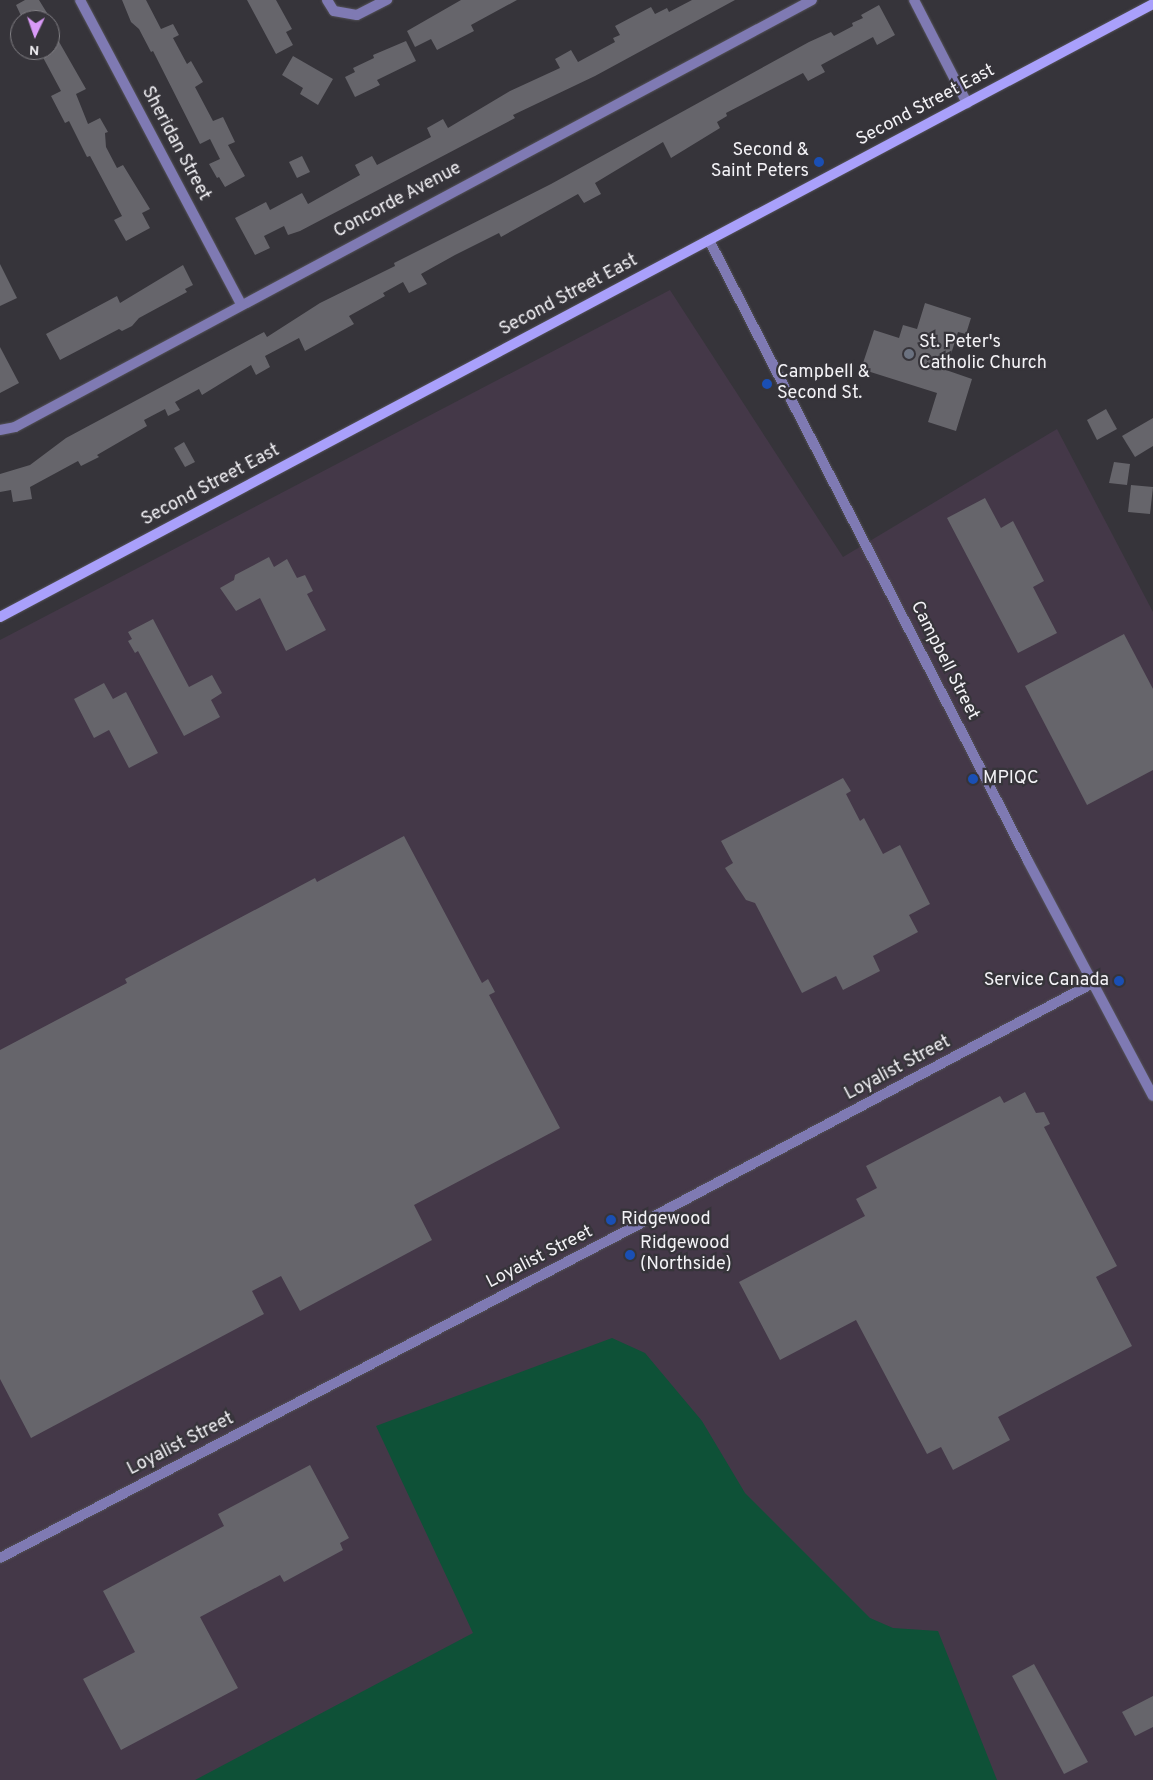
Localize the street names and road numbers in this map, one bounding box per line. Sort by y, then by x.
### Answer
street label: Second Street East [853,60,999,152]
street label: Sheridan Street [136,83,214,205]
street label: Concorde Avenue [330,158,466,244]
street label: Second Street East [496,250,642,342]
street label: Second Street East [138,440,284,532]
street label: Campbell Street [905,598,983,724]
street label: Loyalist Street [841,1032,955,1106]
street label: Loyalist Street [483,1222,597,1294]
street label: Loyalist Street [124,1409,238,1481]

